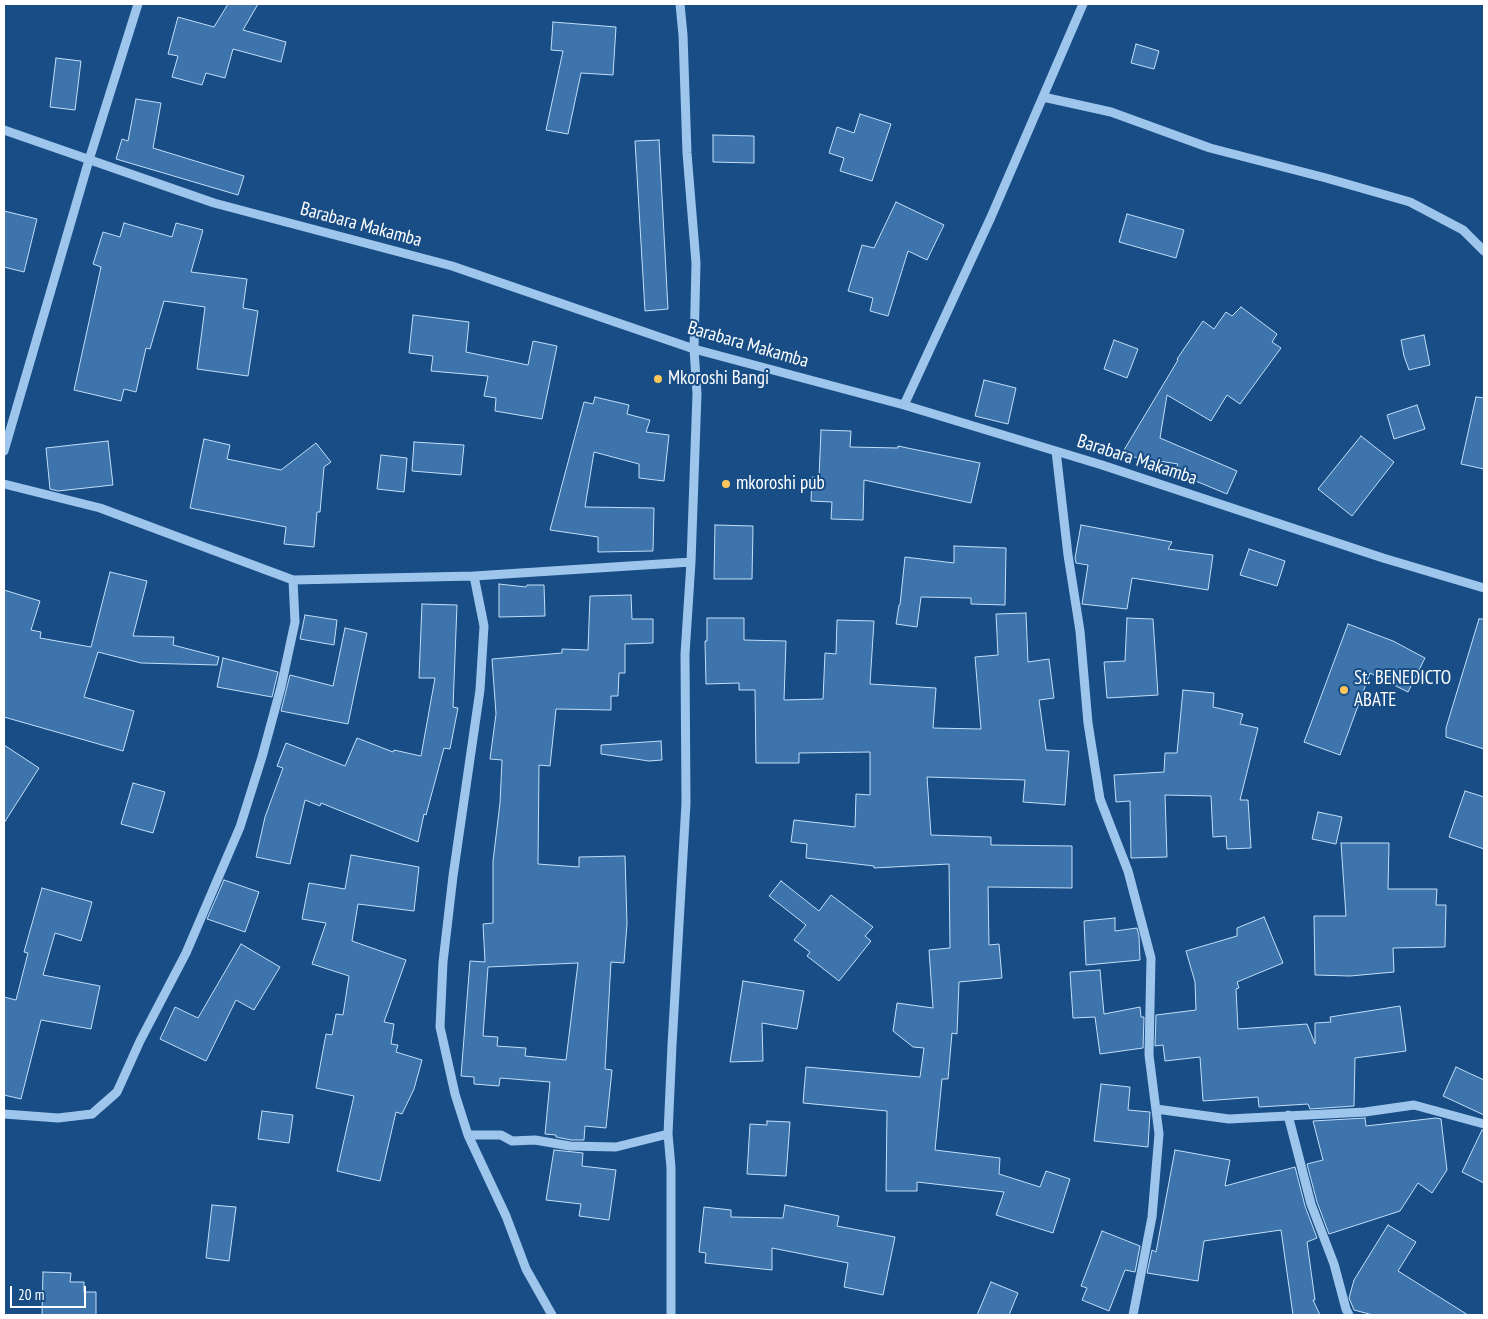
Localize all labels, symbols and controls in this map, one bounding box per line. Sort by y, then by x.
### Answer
street label: Barabara Makamba [298,198,424,252]
street label: Barabara Makamba [685,317,811,373]
place label: Mkoroshi Bangi [668,368,769,390]
marker: Mkoroshi Bangi [652,373,664,385]
street label: Barabara Makamba [1074,430,1200,490]
place label: mkoroshi pub [736,473,825,495]
marker: mkoroshi pub [720,478,732,490]
place label: St. BENEDICTO ABATE [1354,668,1451,712]
marker: St. BENEDICTO ABATE [1338,684,1350,696]
scale bar [12,1276,89,1308]
text: 20 m [18,1285,44,1304]

